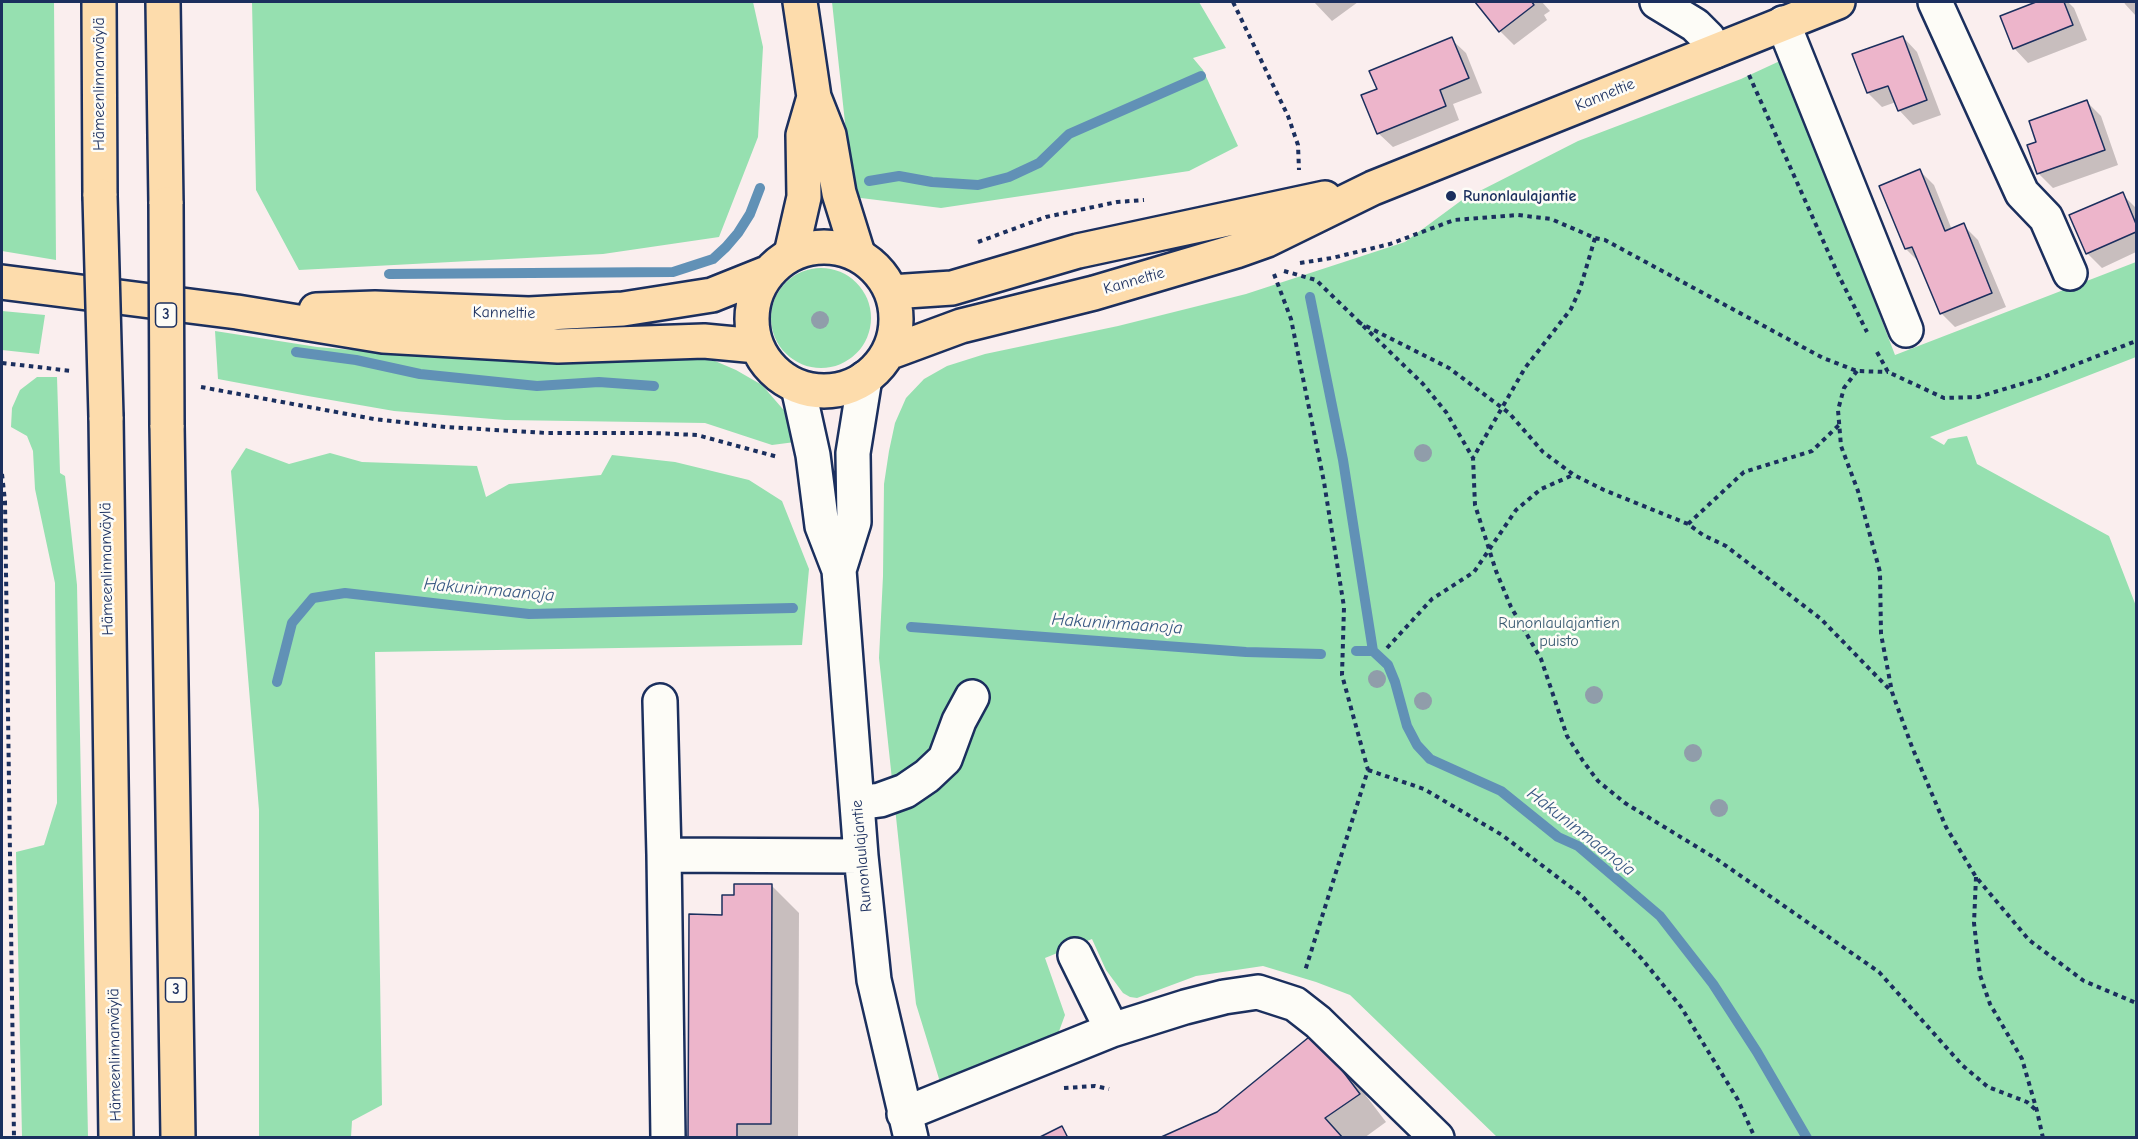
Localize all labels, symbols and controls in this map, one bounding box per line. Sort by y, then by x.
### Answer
street label: Hämeenlinnanväylä [89,17,109,151]
street label: Kanneltie [1572,74,1638,116]
place label: Runonlaulajantie [1463,186,1576,206]
marker: Runonlaulajantie [1444,189,1458,203]
street label: Kanneltie [1101,263,1167,299]
road number: 3 [156,303,176,327]
street label: Kanneltie [473,303,535,323]
street label: Hämeenlinnanväylä [96,502,118,636]
water label: Hakuninmaanoja [423,574,555,606]
water label: Hakuninmaanoja [1051,609,1183,639]
park label: Runonlaulajantien puisto [1498,613,1620,651]
water label: Hakuninmaanoja [1523,783,1639,881]
street label: Runonlaulajantie [848,799,876,913]
road number: 3 [166,978,186,1002]
street label: Hämeenlinnanväylä [104,988,126,1122]

